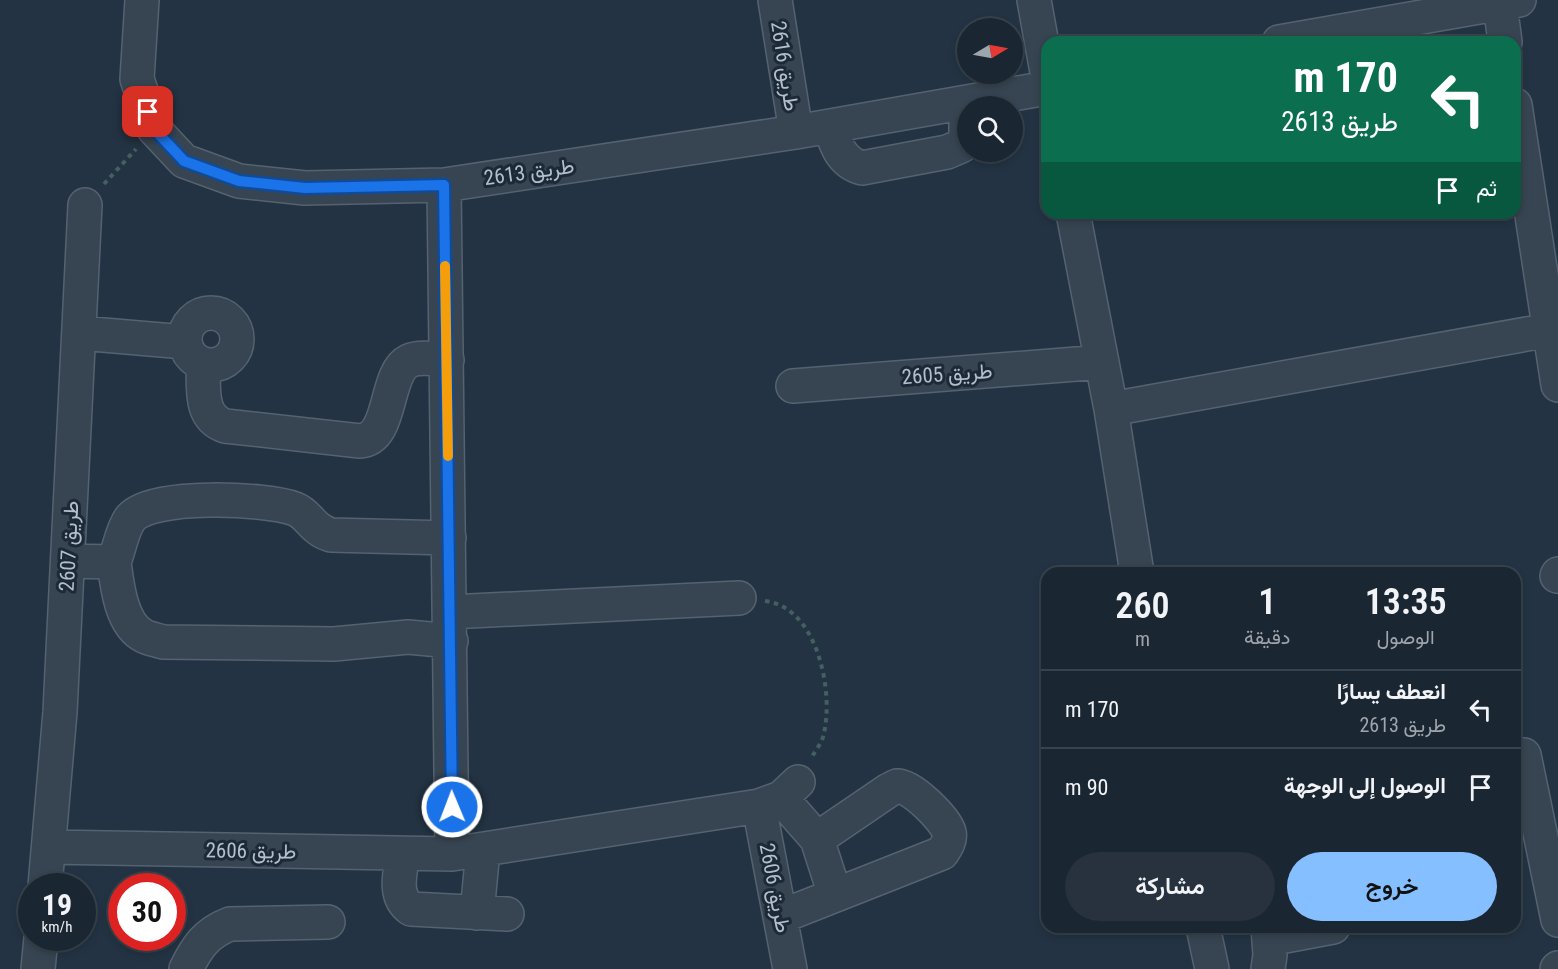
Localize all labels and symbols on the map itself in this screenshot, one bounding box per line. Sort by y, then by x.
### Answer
north arrow [957,18,1023,84]
street label: طريق 2616 [765,19,804,113]
pin [122,86,173,137]
street label: طريق 2613 [482,154,576,191]
street label: طريق 2605 [901,359,993,390]
street label: طريق 2607 [55,500,84,592]
position arrow [420,775,484,839]
street label: طريق 2606 [205,838,297,865]
street label: طريق 2606 [754,841,795,935]
speed limit sign: 30 [108,873,186,951]

